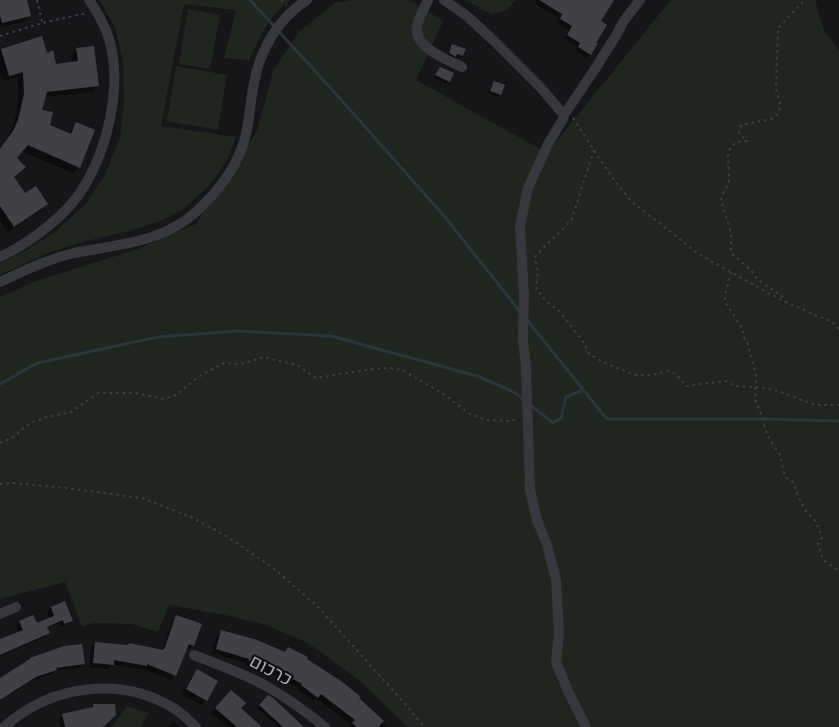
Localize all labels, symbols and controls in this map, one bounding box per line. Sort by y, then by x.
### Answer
street label: כרכום [245,652,295,692]

